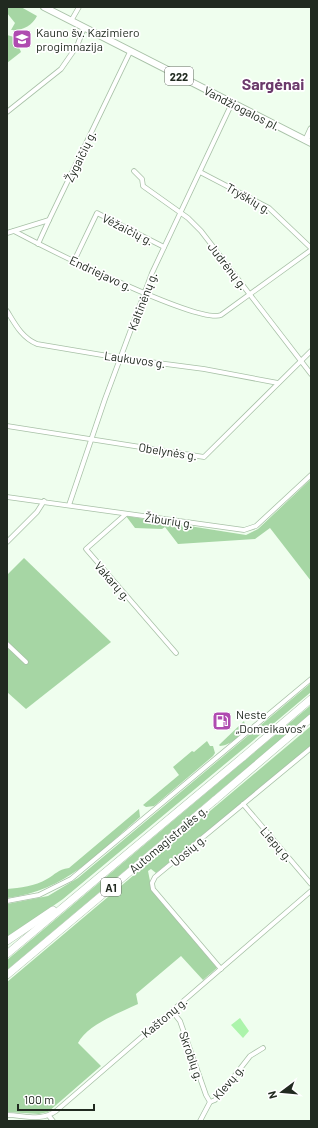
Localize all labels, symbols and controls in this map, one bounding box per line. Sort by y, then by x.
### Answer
place label: Kauno šv. Kazimiero progimnazija [36,25,140,53]
school or university icon: Kauno šv. Kazimiero progimnazija [11,28,33,50]
road number: 222 [165,67,193,85]
district label: Sargėnai [242,74,304,93]
street label: Vandžiogalos pl. [202,83,282,133]
street label: Žygaičių g. [62,128,98,184]
street label: Tryškių g. [224,180,274,216]
street label: Vėžaičių g. [100,210,156,248]
street label: Judrėnų g. [205,240,251,292]
street label: Endriejavo g. [68,252,134,294]
street label: Kaltinėnų g. [124,270,160,332]
street label: Laukuvos g. [103,348,167,370]
street label: Obelynės g. [138,439,198,463]
street label: Žiburių g. [144,510,194,530]
street label: Vakarų g. [92,558,134,604]
place label: Neste „Domeikavos“ [236,707,306,735]
fuel station icon: Neste „Domeikavos“ [211,710,233,732]
street label: Automagistralės g. [126,802,210,876]
street label: Liepų g. [258,824,296,864]
street label: Uosių g. [167,831,209,869]
road number: A1 [101,878,121,896]
street label: Kaštonų g. [138,994,190,1040]
street label: Skroblų g. [177,1029,207,1083]
street label: Klevų g. [210,1062,246,1102]
north arrow [262,1072,302,1112]
scale bar [18,1086,94,1112]
text: N [265,1090,279,1100]
text: 100 m [24,1092,54,1106]

